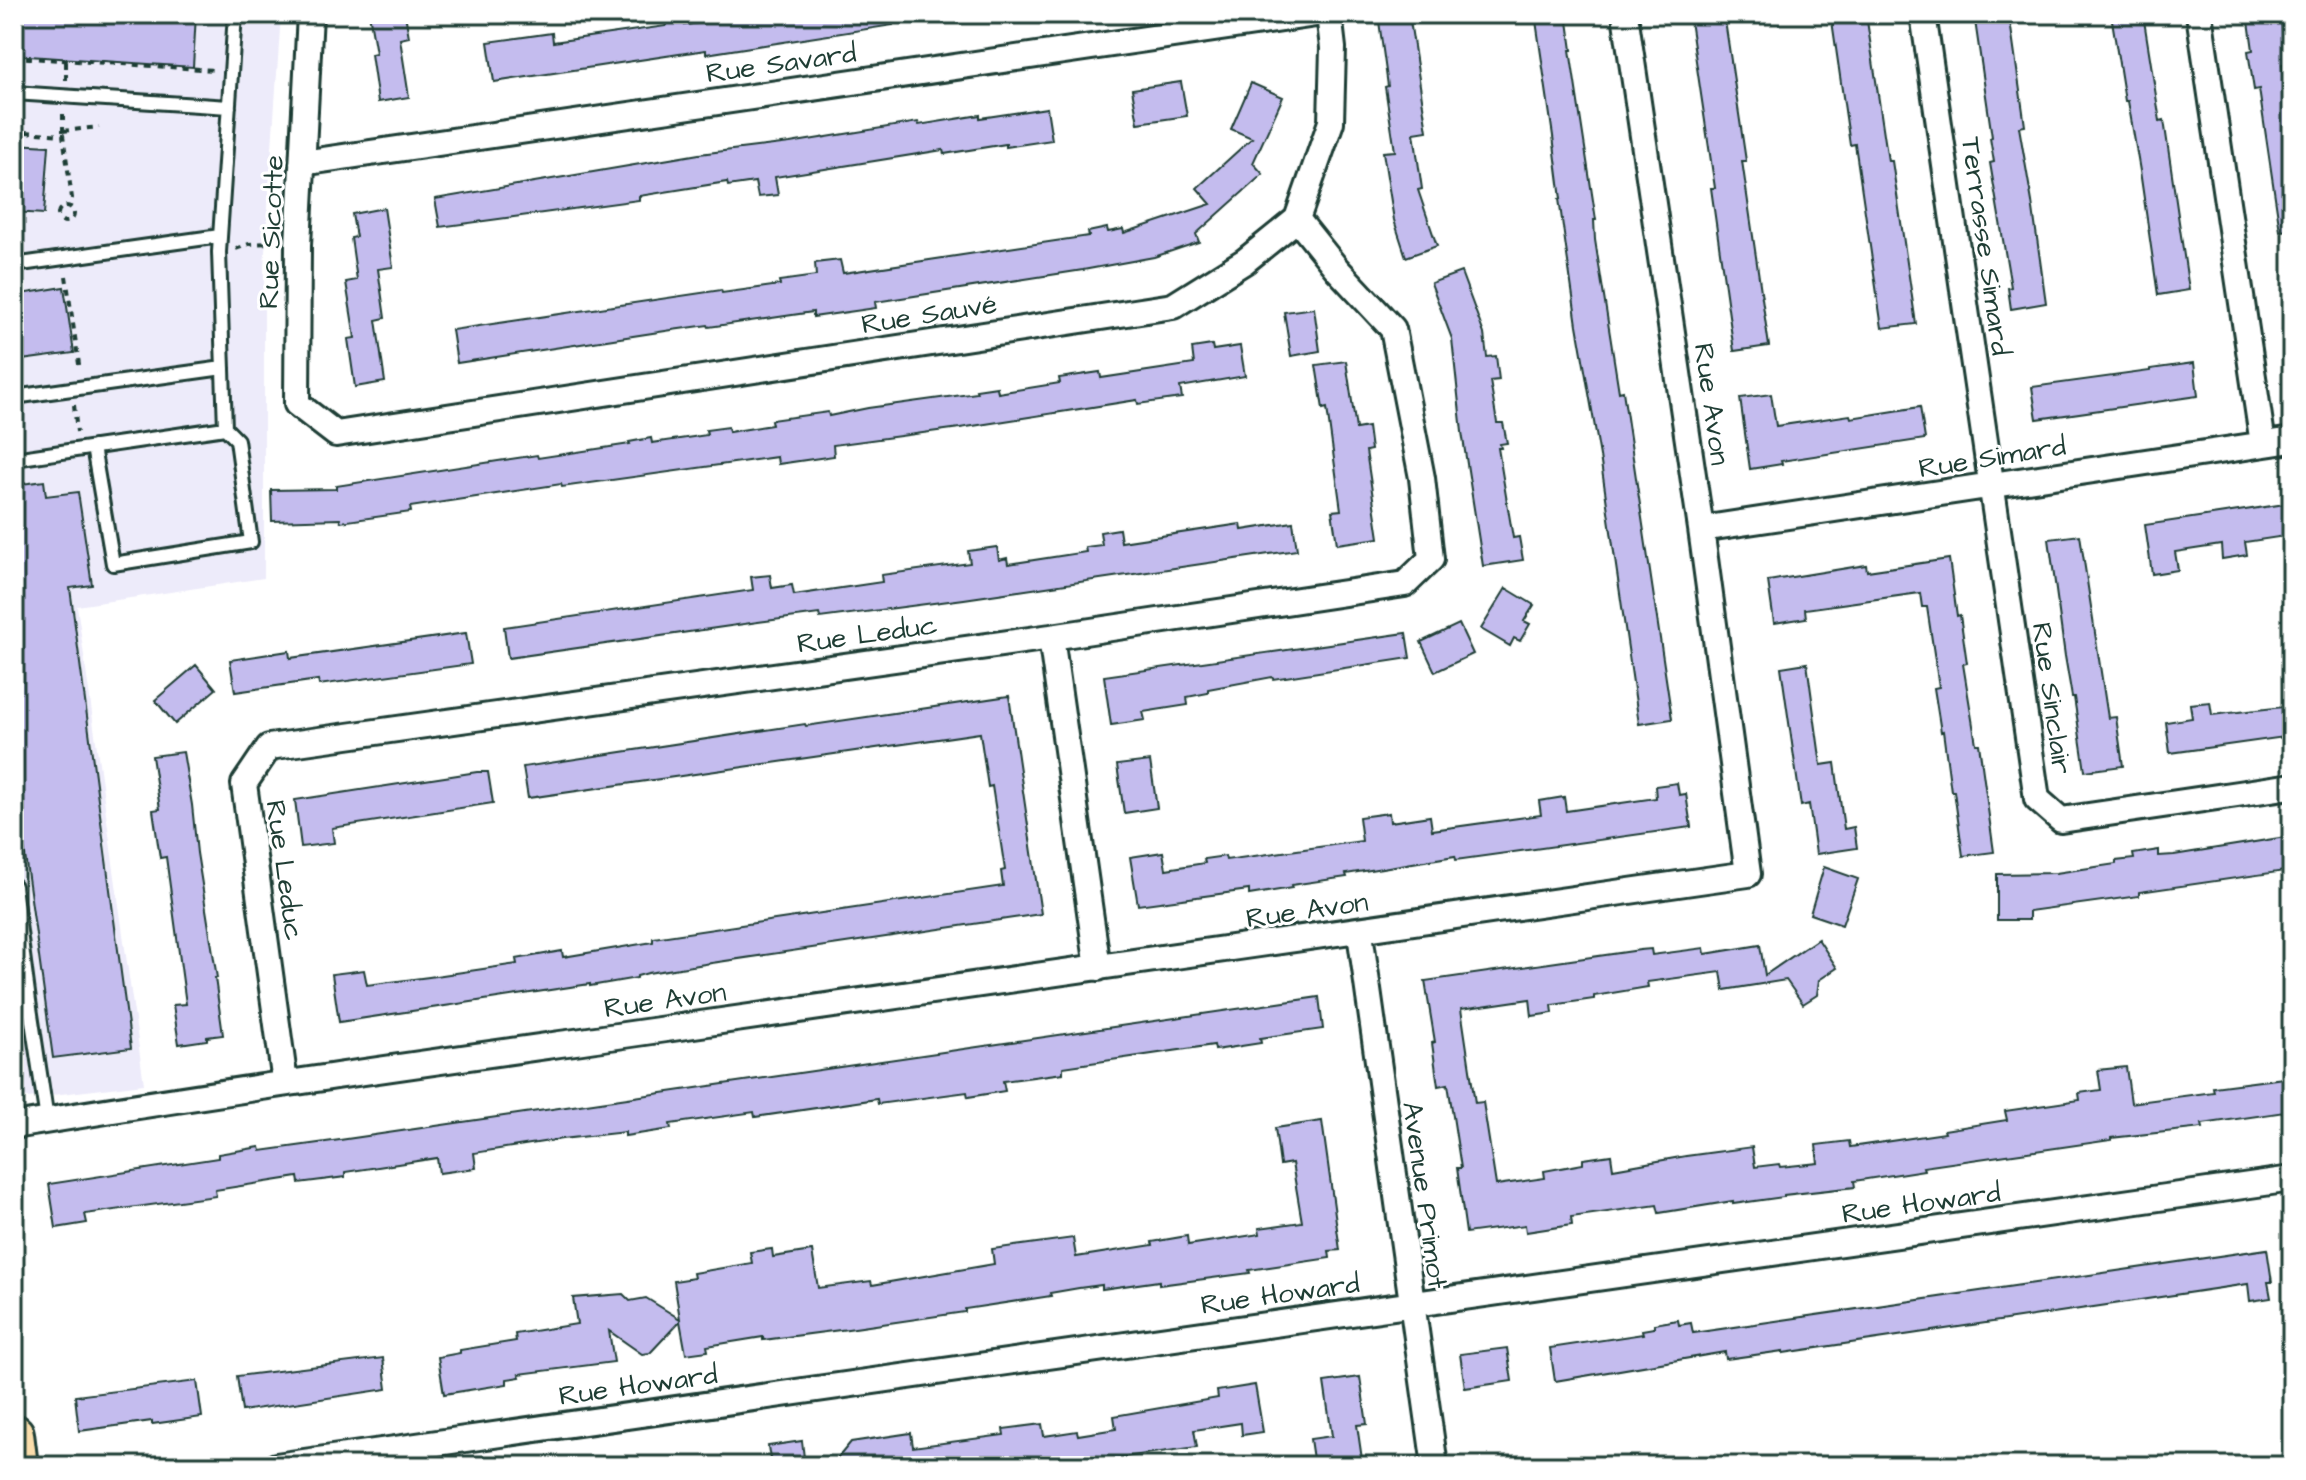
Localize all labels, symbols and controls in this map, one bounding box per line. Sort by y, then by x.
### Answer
street label: Rue Savard [704,34,859,93]
street label: Terrasse Simard [1951,134,2020,358]
street label: Rue Sicotte [249,154,294,310]
street label: Rue Sauvé [859,285,1000,344]
street label: Rue Avon [1684,341,1739,468]
street label: Rue Simard [1916,427,2069,488]
street label: Rue Leduc [794,605,940,664]
street label: Rue Sinclair [2022,620,2081,777]
street label: Rue Leduc [255,797,314,943]
street label: Rue Avon [1244,883,1371,938]
street label: Rue Avon [602,973,729,1028]
street label: Avenue Primot [1392,1099,1457,1292]
street label: Rue Howard [1839,1173,2003,1234]
street label: Rue Howard [1198,1264,1362,1325]
street label: Rue Howard [556,1355,720,1416]

